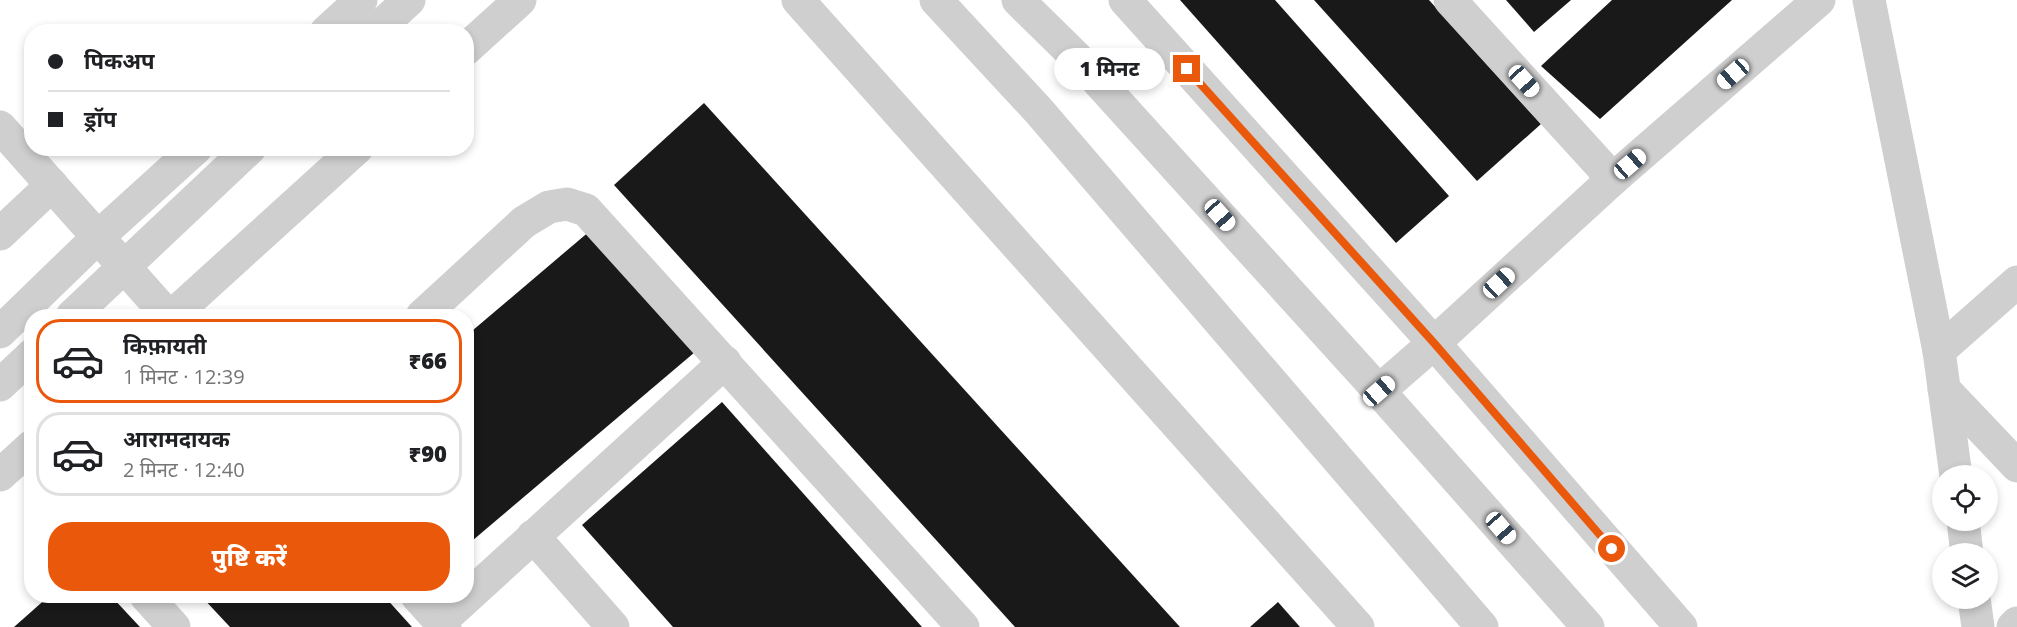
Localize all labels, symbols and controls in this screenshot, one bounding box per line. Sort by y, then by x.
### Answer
text: पिकअप [84,45,155,75]
callout: 1 मिनट [1055,48,1166,90]
text: 1 मिनट [1080,55,1139,82]
route end [1173,55,1200,82]
car [1714,55,1752,93]
car [1505,62,1543,100]
text: ड्रॉप [84,103,117,133]
car [1611,145,1649,183]
car [1201,196,1239,234]
car [1480,264,1518,302]
text: किफ़ायती [123,330,207,360]
icon: car [51,334,105,388]
text: ₹66 [409,345,447,375]
text: 1 मिनट · 12:39 [123,363,245,390]
car [1360,372,1398,410]
text: आरामदायक [123,423,230,453]
icon: car [51,427,105,481]
text: ₹90 [409,438,447,468]
text: 2 मिनट · 12:40 [123,456,245,483]
map controls [1932,465,1998,609]
button: locate [1932,465,1998,531]
car [1482,509,1520,547]
button: पुष्टि करें [48,522,450,591]
route start [1598,535,1625,562]
button: layers [1932,543,1998,609]

